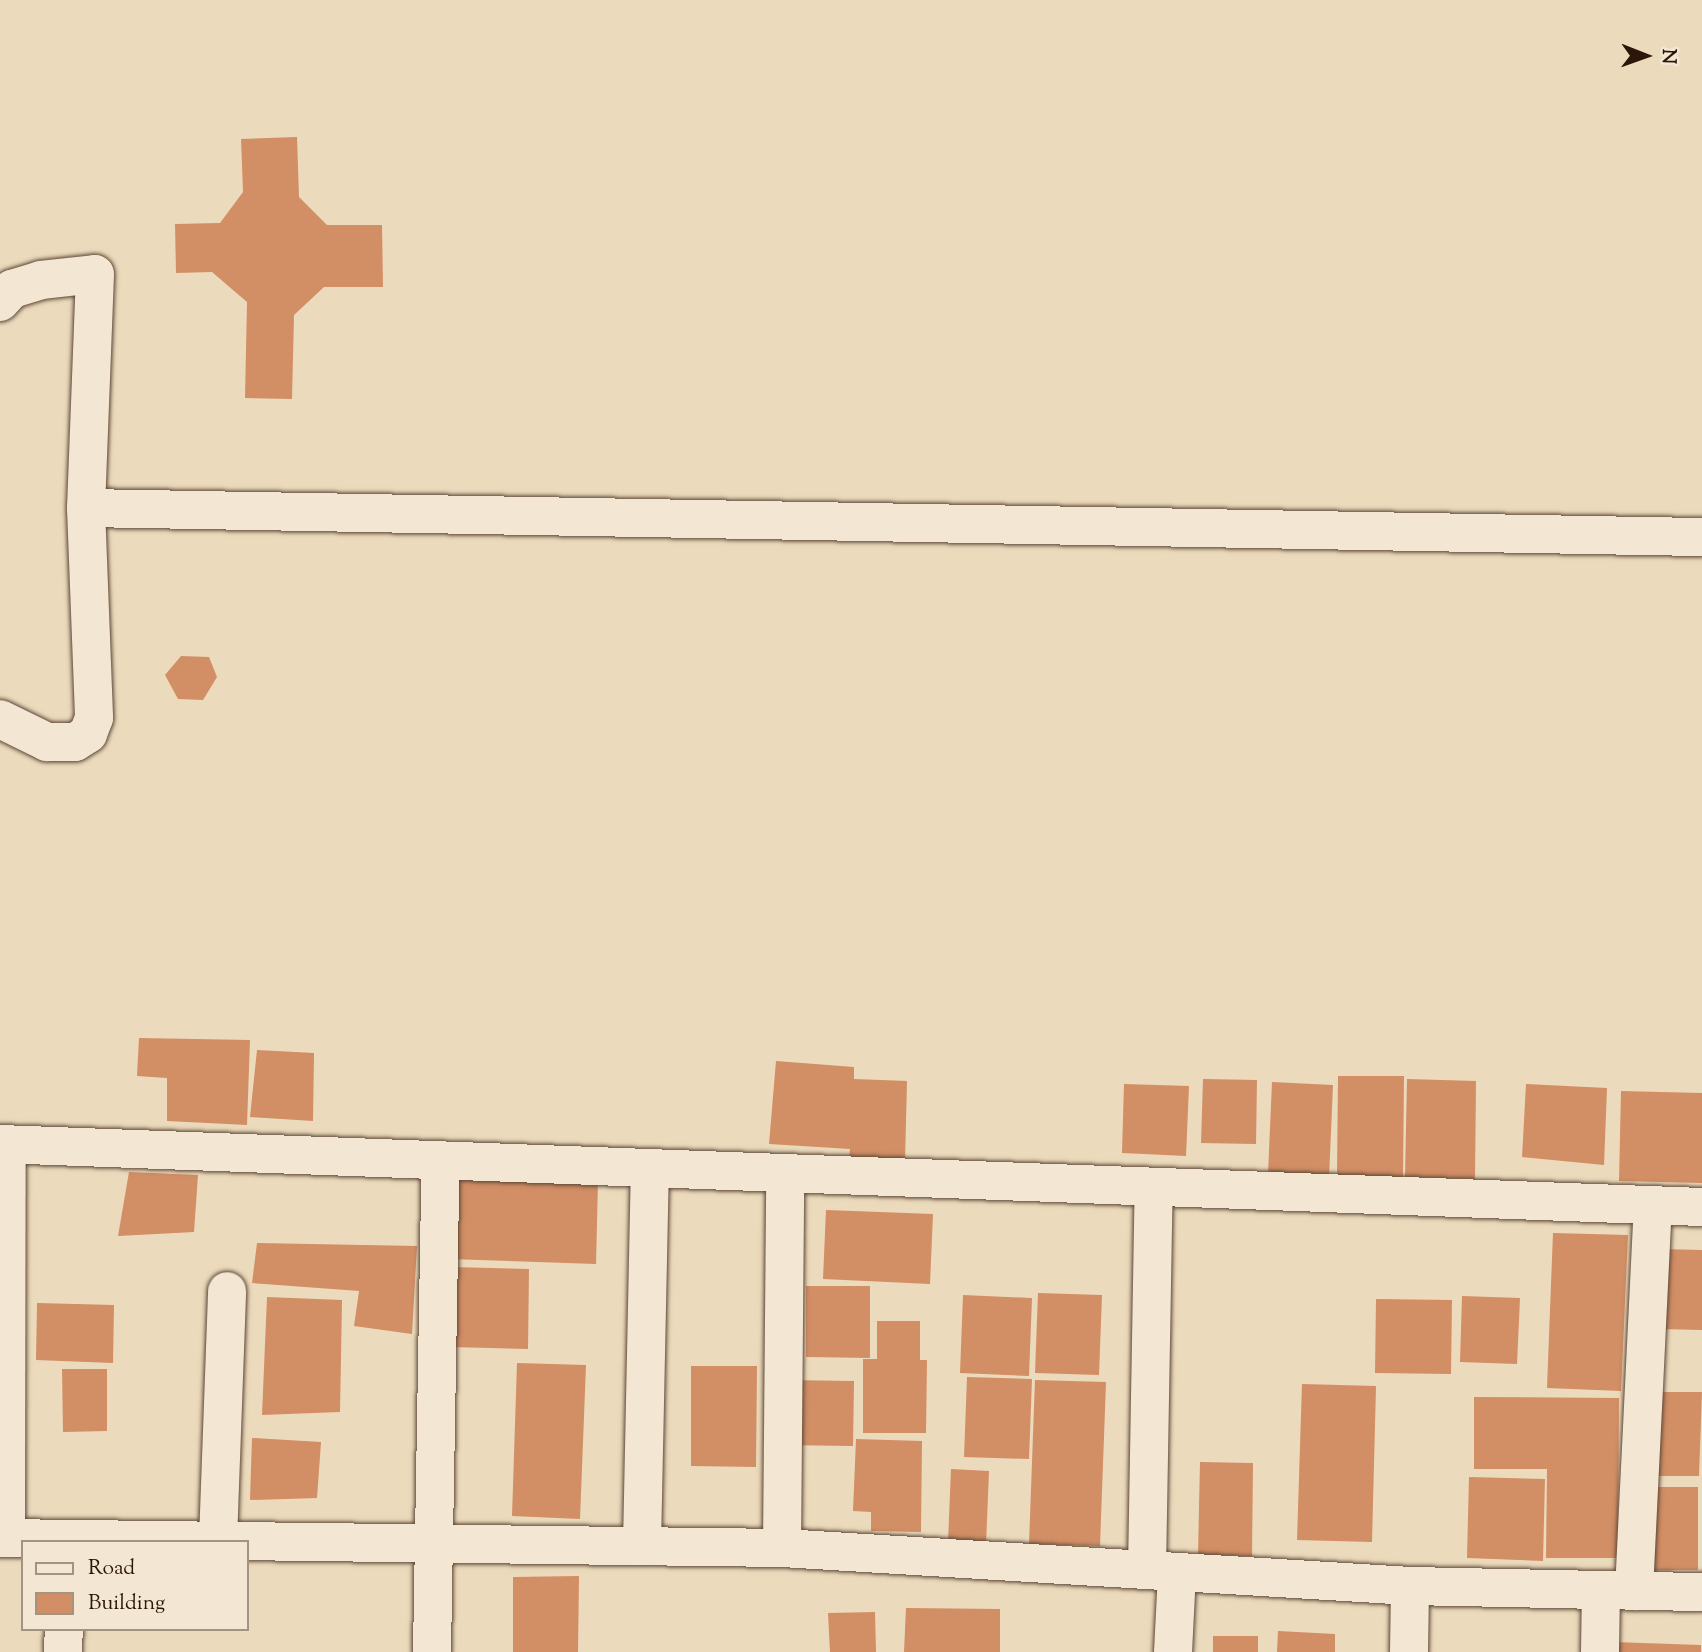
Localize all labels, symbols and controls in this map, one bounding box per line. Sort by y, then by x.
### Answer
north arrow [1611,21,1681,91]
text: N [1654,49,1681,64]
legend [21,1540,248,1631]
text: Road [88,1554,135,1584]
text: Building [88,1589,165,1619]

